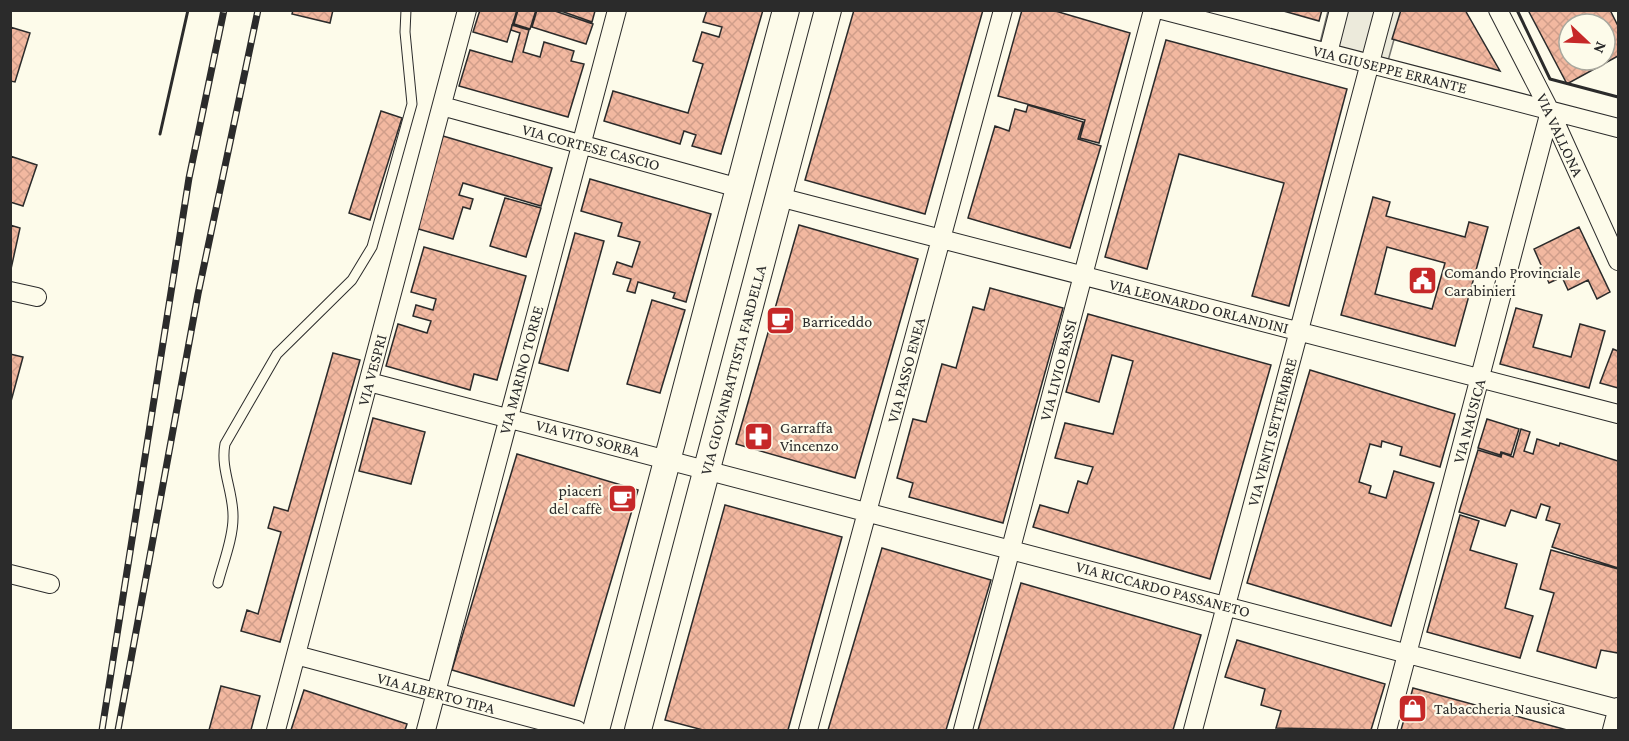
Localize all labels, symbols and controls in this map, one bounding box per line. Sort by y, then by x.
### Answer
north arrow [1557,12,1617,72]
text: N [1590,39,1610,56]
street label: VIA GIUSEPPE ERRANTE [1311,42,1469,96]
street label: VIA VALLONA [1533,91,1587,180]
street label: VIA CORTESE CASCIO [520,120,662,174]
street label: VIA GIOVANBATTISTA FARDELLA [697,262,769,477]
place label: Comando Provinciale Carabinieri [1444,264,1580,299]
public building icon: Comando Provinciale Carabinieri [1407,265,1439,297]
street label: VIA LEONARDO ORLANDINI [1108,275,1291,337]
street label: VIA MARINO TORRE [496,304,546,436]
cafe icon: Barriceddo [765,305,797,337]
place label: Barriceddo [802,313,872,330]
street label: VIA PASSO ENEA [884,315,928,424]
street label: VIA LIVIO BASSI [1036,317,1080,422]
street label: VIA VESPRI [354,332,390,408]
street label: VIA VENTI SETTEMBRE [1244,356,1300,508]
street label: VIA NAUSICA [1450,376,1489,465]
street label: VIA VITO SORBA [534,416,643,460]
place label: Garraffa Vincenzo [780,419,839,454]
pharmacy icon: Garraffa Vincenzo [743,420,775,452]
place label: piaceri del caffè [549,482,602,517]
cafe icon: piaceri del caffè [607,483,639,515]
street label: VIA RICCARDO PASSANETO [1074,558,1252,620]
street label: VIA ALBERTO TIPA [375,669,498,717]
shop icon: Tabaccheria Nausica [1397,692,1429,724]
place label: Tabaccheria Nausica [1434,700,1566,717]

